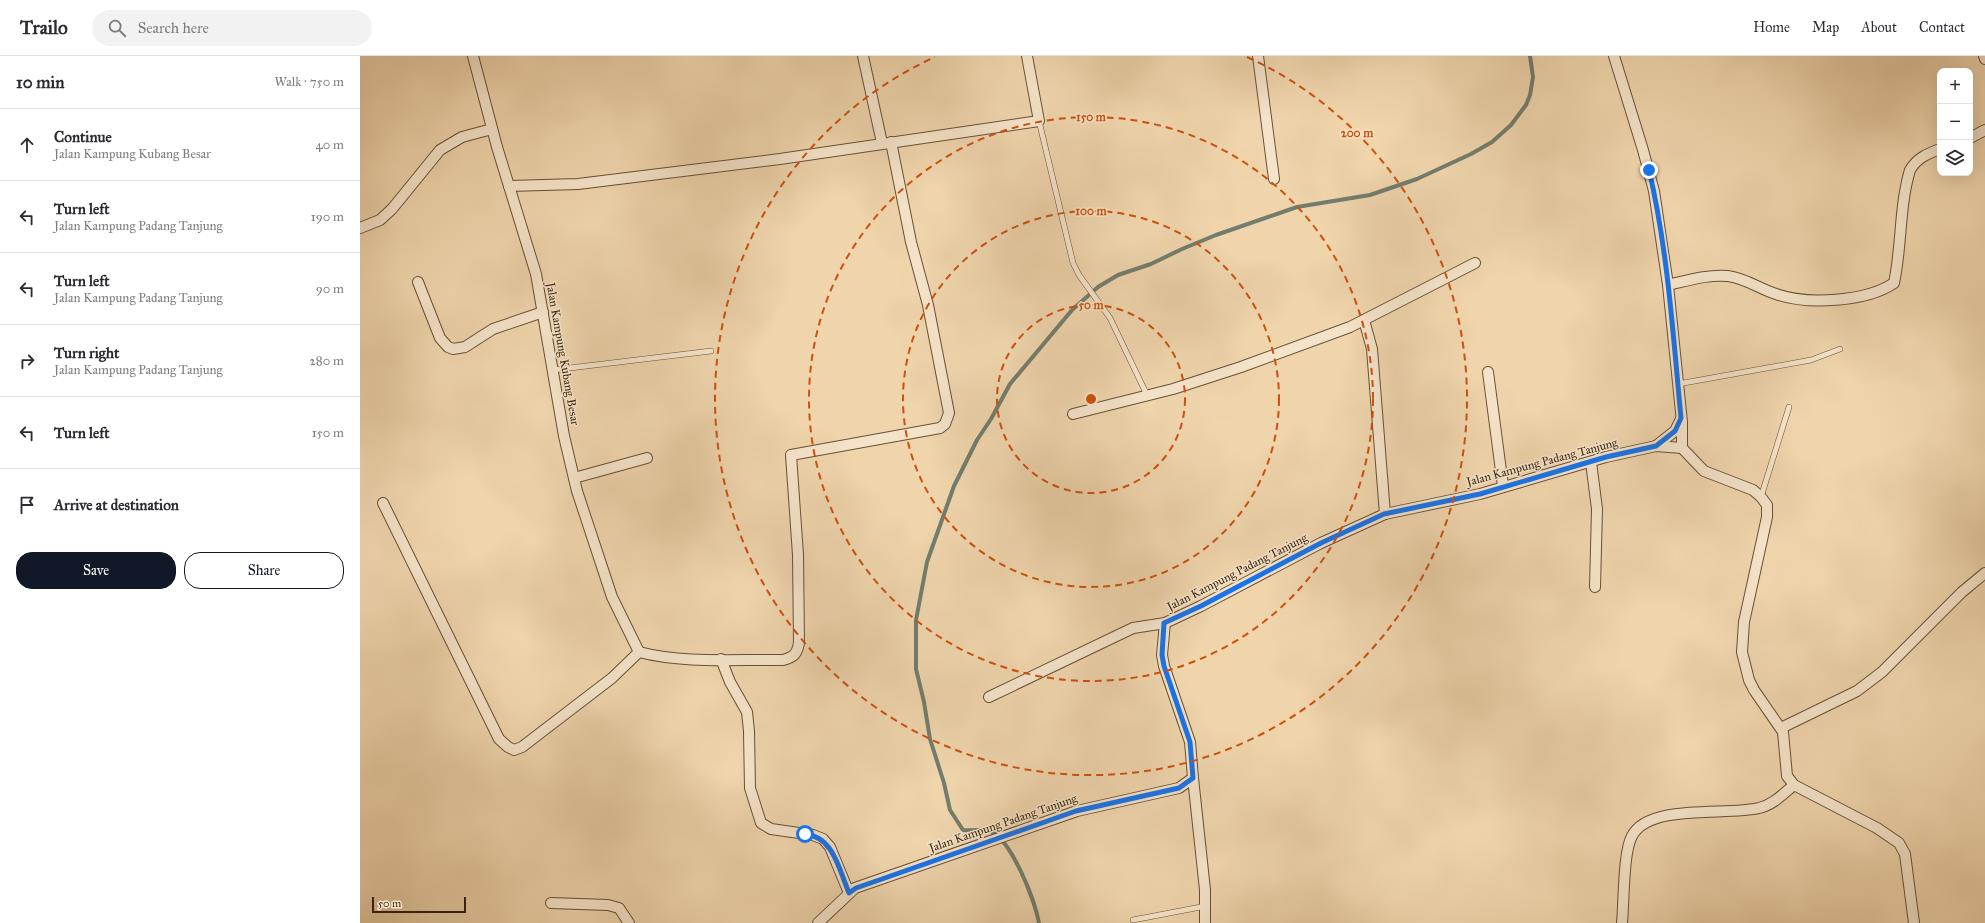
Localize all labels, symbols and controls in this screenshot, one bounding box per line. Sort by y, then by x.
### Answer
search box [92,10,372,46]
text: Trailo [20,16,68,39]
icon: search [106,17,128,39]
text: Search here [138,19,209,37]
text: Home [1753,19,1790,36]
text: Map [1812,19,1839,36]
text: About [1861,19,1897,36]
text: Contact [1919,19,1965,36]
map controls [1937,68,1973,176]
button: + [1937,68,1973,104]
text: 10 min [16,72,64,93]
text: Walk · 750 m [275,74,344,90]
button: − [1937,104,1973,140]
text: 150 m [1076,110,1107,124]
text: 200 m [1341,126,1374,140]
text: Continue [54,128,112,146]
icon: ahead [16,134,38,156]
text: 40 m [315,137,344,153]
button: layers [1937,140,1973,176]
text: Jalan Kampung Kubang Besar [54,146,211,162]
route end [1640,161,1658,179]
text: Turn left [54,200,110,218]
text: 100 m [1075,204,1108,218]
icon: left [16,206,38,228]
text: 190 m [311,209,344,225]
text: Jalan Kampung Padang Tanjung [54,218,223,234]
text: Turn left [54,272,110,290]
icon: left [16,278,38,300]
street label: Jalan Kampung Kubang Besar [542,279,583,427]
text: 90 m [316,281,344,297]
text: Jalan Kampung Padang Tanjung [54,290,223,306]
text: 50 m [1078,298,1105,312]
text: Turn right [54,344,119,362]
icon: right [16,350,38,372]
text: 280 m [309,353,344,369]
text: Jalan Kampung Padang Tanjung [54,362,223,378]
centre of rings [1084,392,1098,406]
icon: left [16,422,38,444]
text: Turn left [54,424,110,442]
text: 150 m [312,425,344,441]
street label: Jalan Kampung Padang Tanjung [1463,435,1620,490]
icon: arrive [16,494,38,516]
text: Arrive at destination [54,496,179,514]
street label: Jalan Kampung Padang Tanjung [1163,530,1310,615]
button: Save [16,552,176,589]
button: Share [184,552,344,589]
street label: Jalan Kampung Padang Tanjung [925,791,1080,857]
route start [796,825,814,843]
scale bar [372,895,466,914]
text: 50 m [378,897,401,910]

